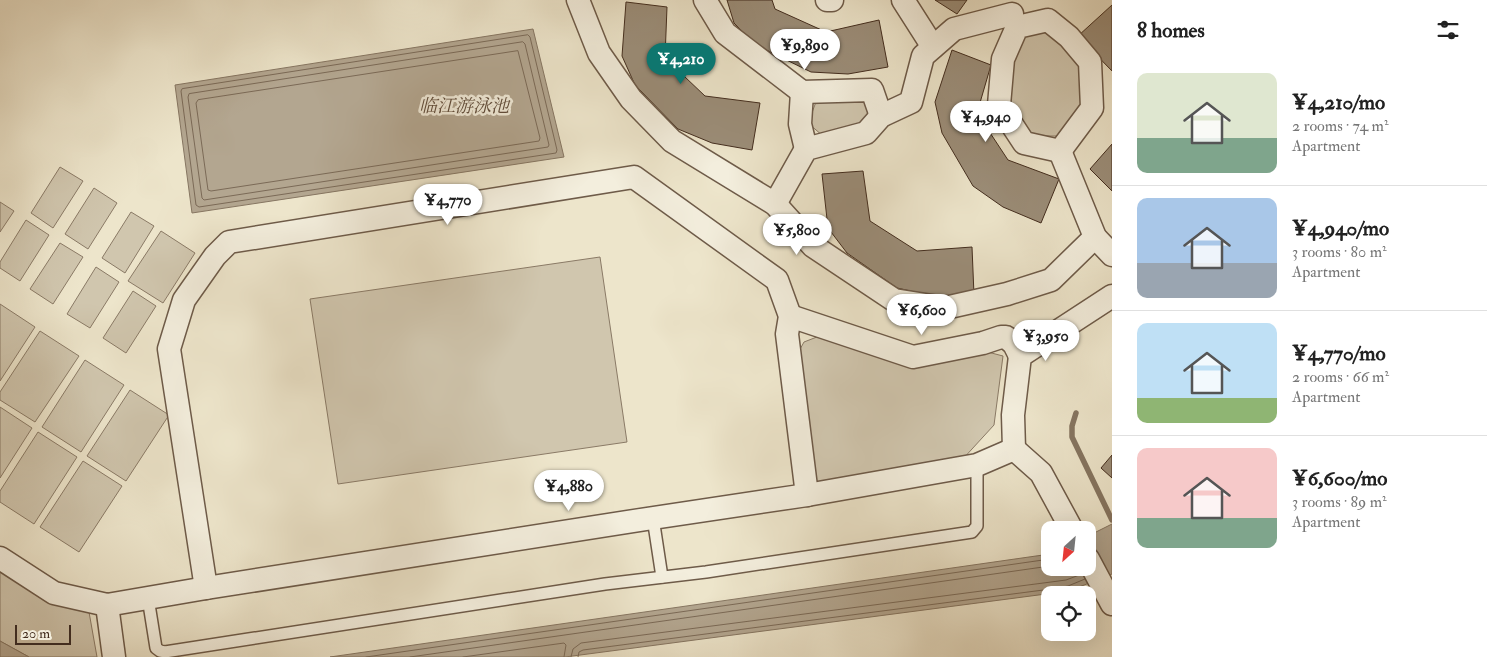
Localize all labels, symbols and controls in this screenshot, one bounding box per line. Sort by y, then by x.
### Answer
icon: filters [1434,16,1462,44]
text: 8 homes [1137,17,1205,44]
pin: ¥9,890 [764,28,846,71]
text: ¥9,890 [781,35,829,55]
pin: ¥4,210 [640,42,722,85]
text: ¥4,210 [658,49,704,69]
text: ¥4,210/mo [1292,89,1385,116]
icon: home [1177,93,1237,153]
water label: 临江游泳池 [419,95,511,118]
pin: ¥4,940 [945,100,1027,143]
text: ¥4,940 [961,107,1011,127]
text: 2 rooms · 74 m² [1292,116,1388,136]
text: Apartment [1292,136,1360,156]
pin: ¥4,770 [407,184,489,226]
text: ¥4,770 [424,190,472,210]
pin: ¥5,800 [756,214,838,256]
text: ¥4,940/mo [1292,215,1389,242]
icon: home [1177,218,1237,278]
text: ¥5,800 [774,220,820,240]
text: 3 rooms · 80 m² [1292,242,1387,262]
text: Apartment [1292,262,1360,282]
pin: ¥6,600 [881,294,963,336]
text: ¥6,600 [898,300,946,320]
pin: ¥3,950 [1005,320,1087,362]
text: ¥3,950 [1023,326,1069,346]
text: ¥4,770/mo [1292,340,1386,367]
icon: home [1177,343,1237,403]
text: 2 rooms · 66 m² [1292,367,1389,387]
text: Apartment [1292,387,1360,407]
text: ¥6,600/mo [1292,465,1387,492]
icon: home [1177,468,1237,528]
pin: ¥4,880 [528,470,610,512]
text: ¥4,880 [545,476,593,496]
text: 3 rooms · 89 m² [1292,492,1387,512]
text: Apartment [1292,512,1360,532]
north arrow [1041,521,1096,576]
map controls [1041,521,1096,641]
button: locate [1041,586,1096,641]
scale bar [15,622,71,645]
text: 20 m [22,625,50,642]

